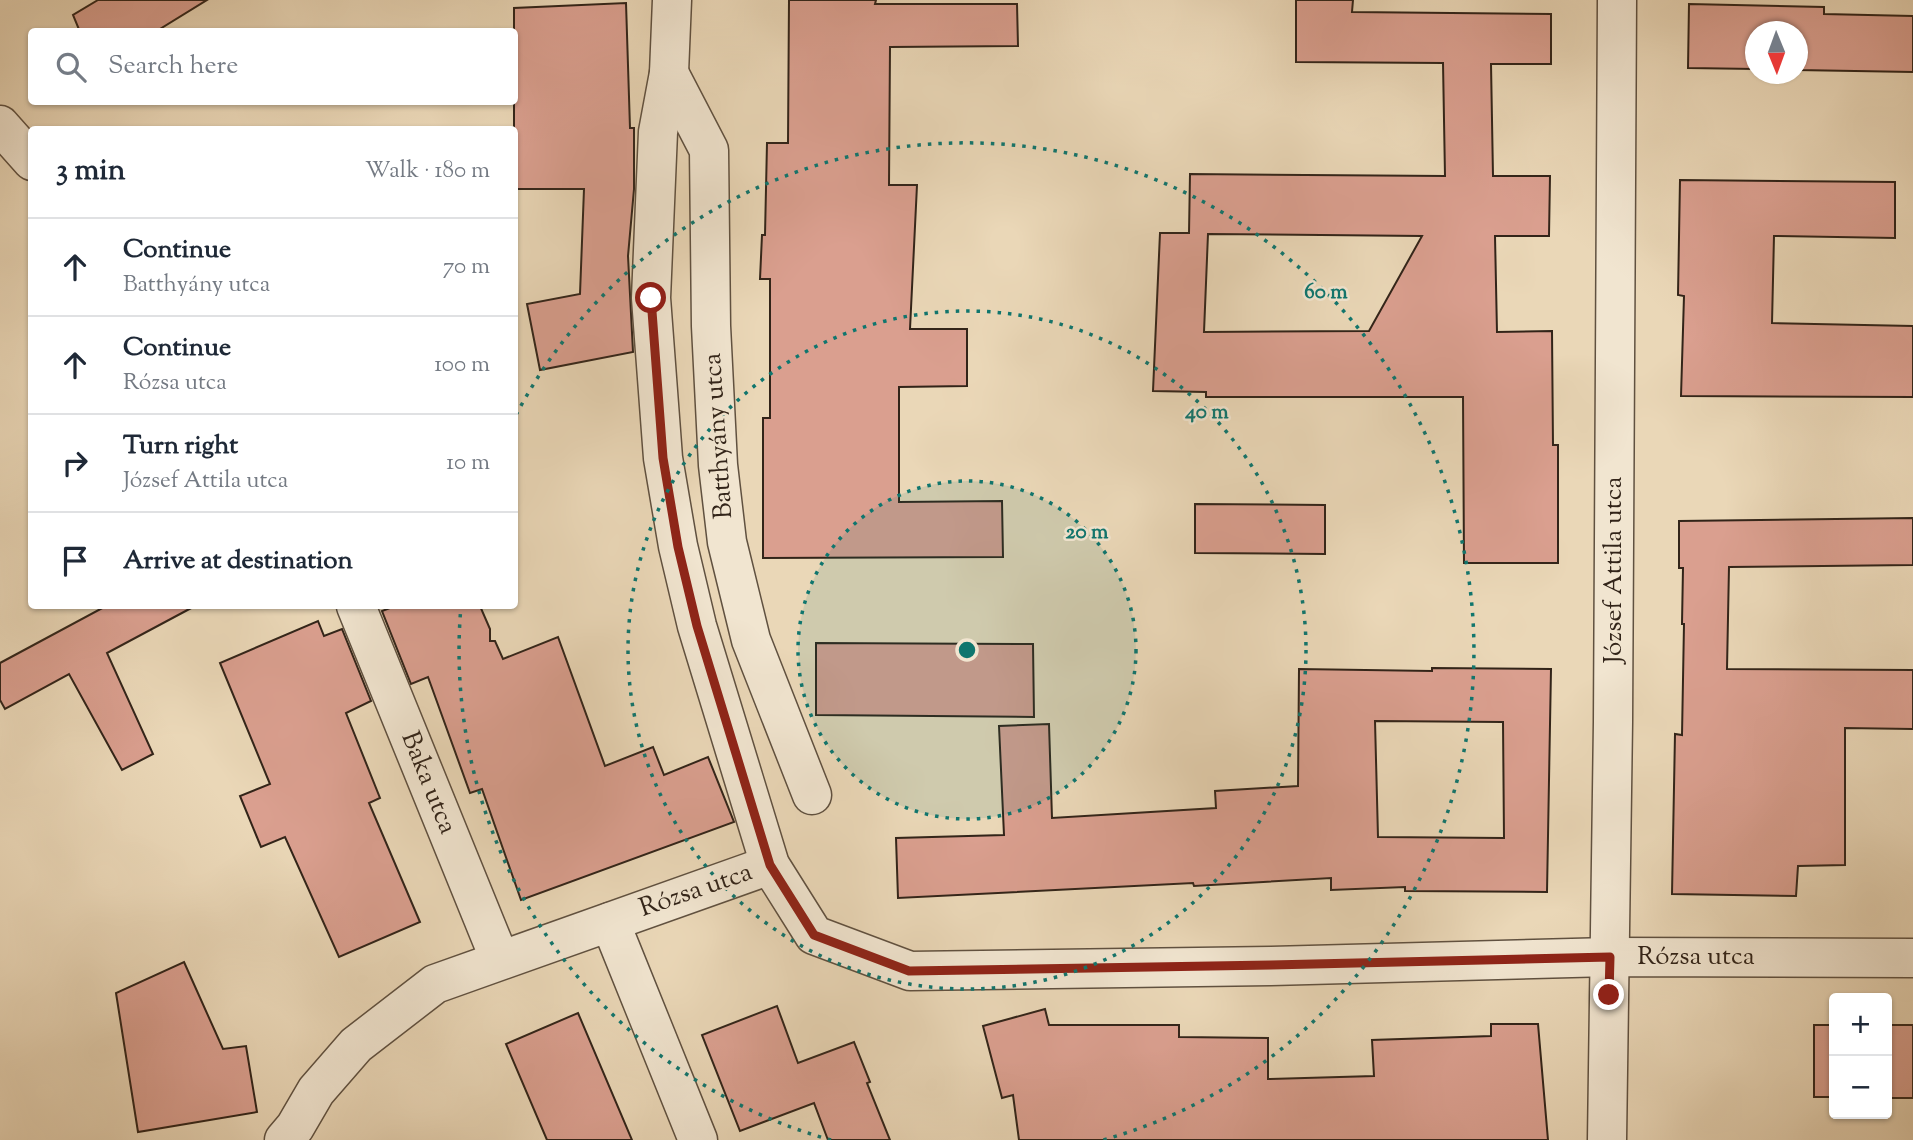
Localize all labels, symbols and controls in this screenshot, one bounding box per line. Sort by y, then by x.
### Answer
north arrow [1745,21,1808,84]
search box [28,28,518,105]
icon: search [52,48,90,86]
text: Search here [108,48,238,85]
text: 3 min [56,150,126,193]
text: Walk · 180 m [365,155,490,188]
text: Continue [123,232,231,269]
icon: ahead [56,248,94,286]
text: 70 m [443,251,490,284]
text: Batthyány utca [123,269,270,302]
text: 60 m [1304,278,1348,308]
route start [635,282,666,313]
text: Continue [123,330,231,367]
icon: ahead [56,346,94,384]
text: 100 m [434,349,490,382]
street label: Batthyány utca [695,352,743,520]
text: Rózsa utca [123,367,227,400]
text: 40 m [1184,398,1229,428]
text: Turn right [123,428,238,465]
icon: right [56,444,94,482]
text: 10 m [446,447,490,480]
text: József Attila utca [123,465,288,498]
street label: József Attila utca [1596,477,1633,665]
text: 20 m [1066,518,1109,548]
icon: arrive [56,542,94,580]
text: Arrive at destination [123,543,353,580]
centre of rings [955,638,979,662]
street label: Baka utca [391,726,465,840]
street label: Rózsa utca [635,854,757,928]
street label: Rózsa utca [1637,939,1755,976]
route end [1593,979,1624,1010]
map controls [1829,993,1892,1119]
button: + [1829,993,1892,1056]
button: − [1829,1056,1892,1119]

